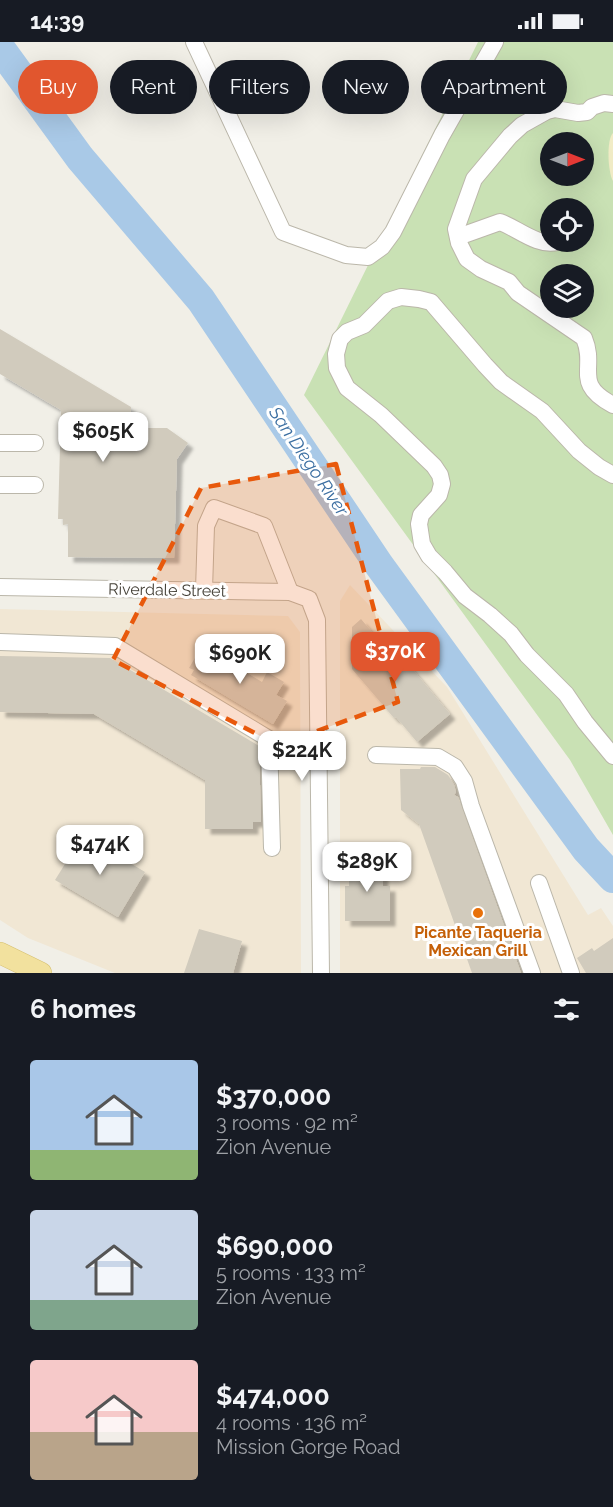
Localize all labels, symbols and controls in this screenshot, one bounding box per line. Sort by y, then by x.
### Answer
text: 14:39 [30,8,84,34]
chip: Buy [18,60,98,114]
chip: Rent [110,60,197,114]
chip: Filters [209,60,310,114]
chip: New [322,60,409,114]
chip: Apartment [421,60,567,114]
north arrow [540,132,594,186]
map controls [540,132,594,318]
button: locate [540,198,594,252]
button: layers [540,264,594,318]
water label: San Diego River [264,402,354,520]
pin: $605K [61,412,145,463]
text: $605K [72,419,134,443]
street label: Riverdale Street [108,579,227,601]
pin: $370K [353,632,437,683]
pin: $690K [198,634,282,685]
text: $370K [365,639,425,663]
text: $690K [209,641,271,665]
pin: $224K [260,731,344,782]
text: $224K [272,738,332,762]
pin: $474K [58,825,142,876]
text: $474K [70,832,130,856]
pin: $289K [325,842,409,893]
text: $289K [336,849,398,873]
marker: Picante Taqueria Mexican Grill [471,906,485,920]
place label: Picante Taqueria Mexican Grill [414,923,542,960]
icon: filters [550,993,583,1026]
text: 6 homes [30,994,136,1024]
text: $370,000 [216,1081,331,1111]
icon: home [78,1084,150,1156]
text: 3 rooms · 92 m² [216,1111,358,1135]
text: Zion Avenue [216,1135,331,1159]
text: $690,000 [216,1231,333,1261]
icon: home [78,1234,150,1306]
text: 5 rooms · 133 m² [216,1261,366,1285]
text: Zion Avenue [216,1285,331,1309]
text: $474,000 [216,1381,330,1411]
icon: home [78,1384,150,1456]
text: 4 rooms · 136 m² [216,1411,367,1435]
text: Mission Gorge Road [216,1435,400,1459]

